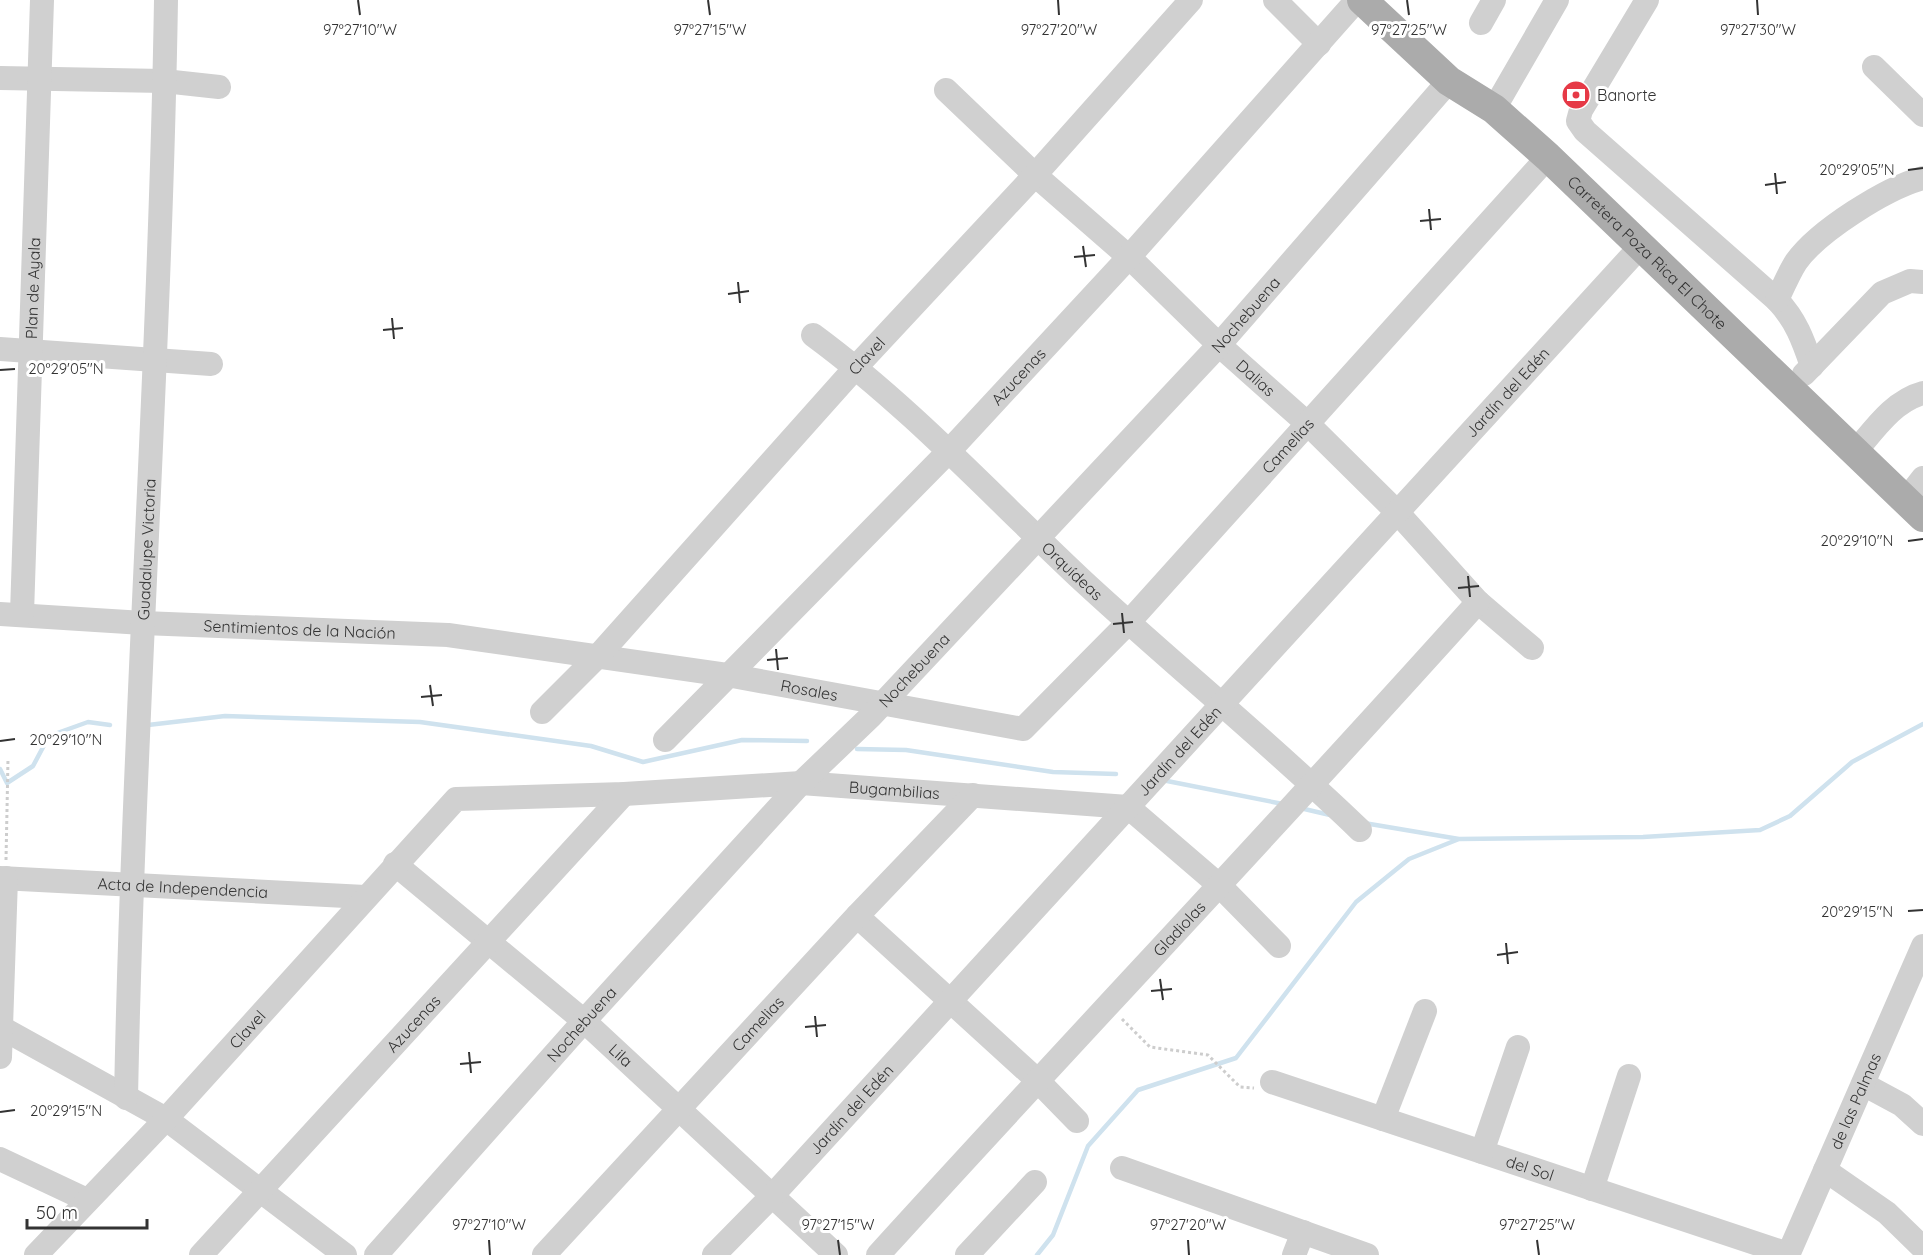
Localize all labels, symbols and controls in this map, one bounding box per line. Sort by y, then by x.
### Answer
text: 97°27'10"W [323,20,397,39]
text: 97°27'15"W [673,20,747,39]
text: 97°27'20"W [1021,20,1098,39]
text: 97°27'25"W [1371,20,1447,39]
text: 97°27'30"W [1720,20,1797,39]
bank icon: Banorte [1560,79,1592,111]
place label: Banorte [1597,85,1657,105]
text: 20°29'05"N [1819,160,1895,179]
street label: Carretera Poza Rica El Chote [1563,171,1731,334]
street label: Plan de Ayala [21,237,44,339]
street label: Nochebuena [1207,272,1284,357]
street label: Clavel [844,333,889,379]
street label: Jardín del Edén [1461,343,1553,442]
street label: Azucenas [987,344,1050,409]
street label: Dalias [1232,355,1280,400]
text: 20°29'05"N [28,359,104,378]
street label: Camelias [1257,414,1318,478]
street label: Guadalupe Victoria [133,478,160,621]
text: 20°29'10"N [1821,531,1893,550]
street label: Orquídeas [1038,537,1107,604]
street label: Sentimientos de la Nación [203,615,396,643]
street label: Nochebuena [874,629,954,711]
street label: Rosales [779,675,839,705]
street label: Jardín del Edén [1133,702,1225,800]
text: 20°29'10"N [30,730,102,749]
street label: Bugambilias [848,777,940,803]
street label: Acta de Independencia [97,873,269,902]
street label: Gladiolas [1148,897,1210,960]
text: 20°29'15"N [1821,902,1893,921]
street label: Nochebuena [542,982,621,1066]
street label: Azucenas [382,991,445,1057]
street label: Camelias [727,992,788,1055]
street label: Clavel [225,1006,270,1053]
street label: Lila [605,1039,637,1071]
street label: de las Palmas [1825,1050,1885,1152]
street label: Jardín del Edén [805,1060,897,1159]
text: 20°29'15"N [30,1101,102,1120]
street label: del Sol [1504,1151,1557,1185]
scale bar [27,1192,147,1230]
text: 50 m [36,1201,78,1224]
text: 97°27'10"W [452,1215,526,1234]
text: 97°27'15"W [801,1215,875,1234]
text: 97°27'20"W [1150,1215,1227,1234]
text: 97°27'25"W [1499,1215,1575,1234]

